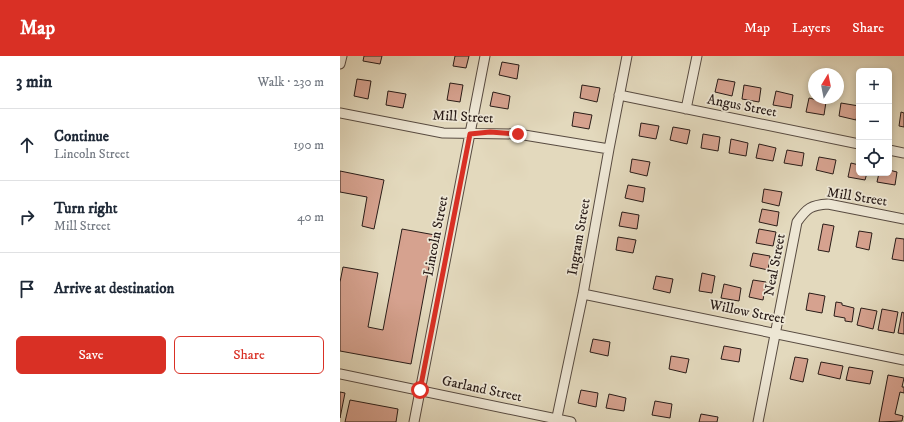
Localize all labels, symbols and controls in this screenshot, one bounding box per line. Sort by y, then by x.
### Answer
text: Map [20,17,55,40]
text: Map [744,19,770,37]
text: Layers [792,19,830,37]
text: Share [852,19,884,37]
north arrow [808,68,844,104]
map controls [856,68,892,176]
button: + [856,68,892,104]
text: 3 min [16,71,52,93]
text: Walk · 230 m [258,74,324,90]
street label: Angus Street [706,90,779,122]
button: − [856,104,892,140]
street label: Mill Street [432,106,494,128]
route end [509,125,527,143]
text: Continue [54,127,109,146]
icon: ahead [16,134,38,156]
text: 190 m [293,137,324,153]
button: locate [856,140,892,176]
text: Lincoln Street [54,146,130,162]
street label: Mill Street [825,183,889,211]
street label: Lincoln Street [419,194,453,278]
street label: Ingram Street [563,197,595,277]
text: Turn right [54,199,117,218]
icon: right [16,206,38,228]
text: 40 m [297,209,324,225]
text: Mill Street [54,218,111,234]
street label: Neal Street [760,232,790,298]
icon: arrive [16,278,38,300]
text: Arrive at destination [54,279,174,298]
street label: Willow Street [707,296,787,328]
button: Save [16,336,166,374]
button: Share [174,336,324,374]
street label: Garland Street [440,372,524,406]
route start [411,381,429,399]

